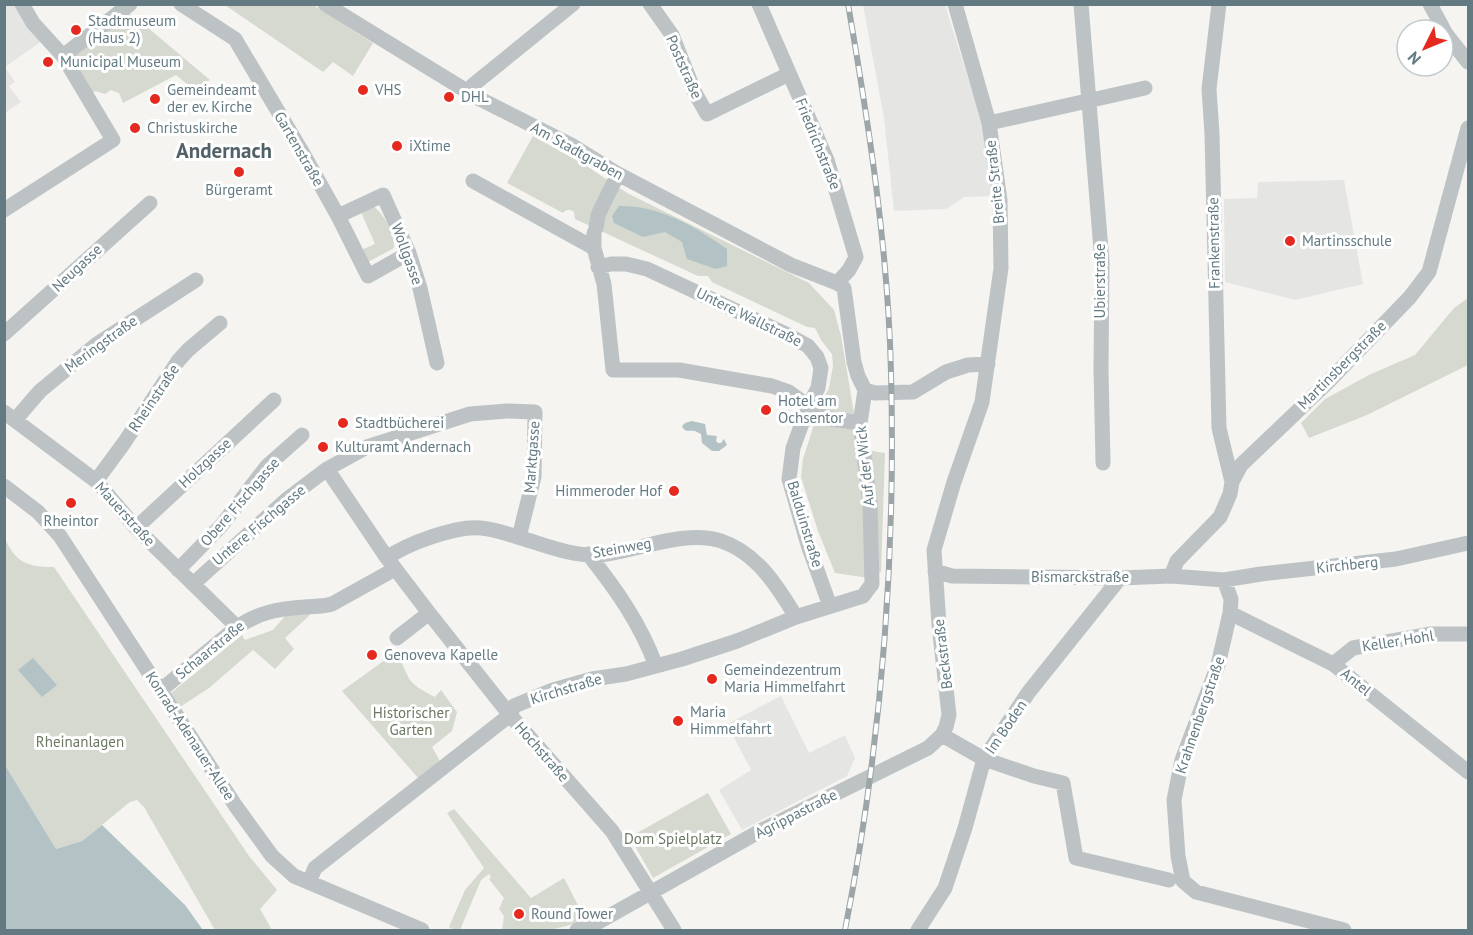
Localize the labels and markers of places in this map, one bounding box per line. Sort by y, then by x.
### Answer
place label: Stadtmuseum (Haus 2) [88,11,176,47]
marker: Stadtmuseum (Haus 2) [69,23,83,37]
place label: Municipal Museum [60,52,181,71]
marker: Municipal Museum [41,55,55,69]
place label: Gemeindeamt der ev. Kirche [167,80,256,116]
place label: VHS [374,80,402,99]
marker: VHS [356,83,370,97]
place label: DHL [461,87,489,106]
marker: DHL [442,90,456,104]
marker: Gemeindeamt der ev. Kirche [148,92,162,106]
place label: Christuskirche [147,118,238,137]
marker: Christuskirche [128,121,142,135]
place label: iXtime [409,136,451,155]
marker: iXtime [390,139,404,153]
marker: Bürgeramt [232,165,246,179]
place label: Bürgeramt [205,180,273,199]
place label: Martinsschule [1302,231,1392,250]
marker: Martinsschule [1283,234,1297,248]
place label: Hotel am Ochsentor [778,391,843,427]
marker: Hotel am Ochsentor [759,403,773,417]
place label: Stadtbücherei [355,413,444,432]
marker: Stadtbücherei [336,416,350,430]
place label: Kulturamt Andernach [335,437,471,456]
marker: Kulturamt Andernach [316,440,330,454]
place label: Himmeroder Hof [555,481,663,500]
marker: Himmeroder Hof [667,484,681,498]
marker: Rheintor [64,496,78,510]
place label: Rheintor [43,511,99,530]
place label: Genoveva Kapelle [384,645,498,664]
marker: Genoveva Kapelle [365,648,379,662]
place label: Gemeindezentrum Maria Himmelfahrt [724,660,845,696]
marker: Gemeindezentrum Maria Himmelfahrt [705,672,719,686]
place label: Maria Himmelfahrt [690,702,772,738]
marker: Maria Himmelfahrt [671,714,685,728]
place label: Round Tower [531,904,613,923]
marker: Round Tower [512,907,526,921]

